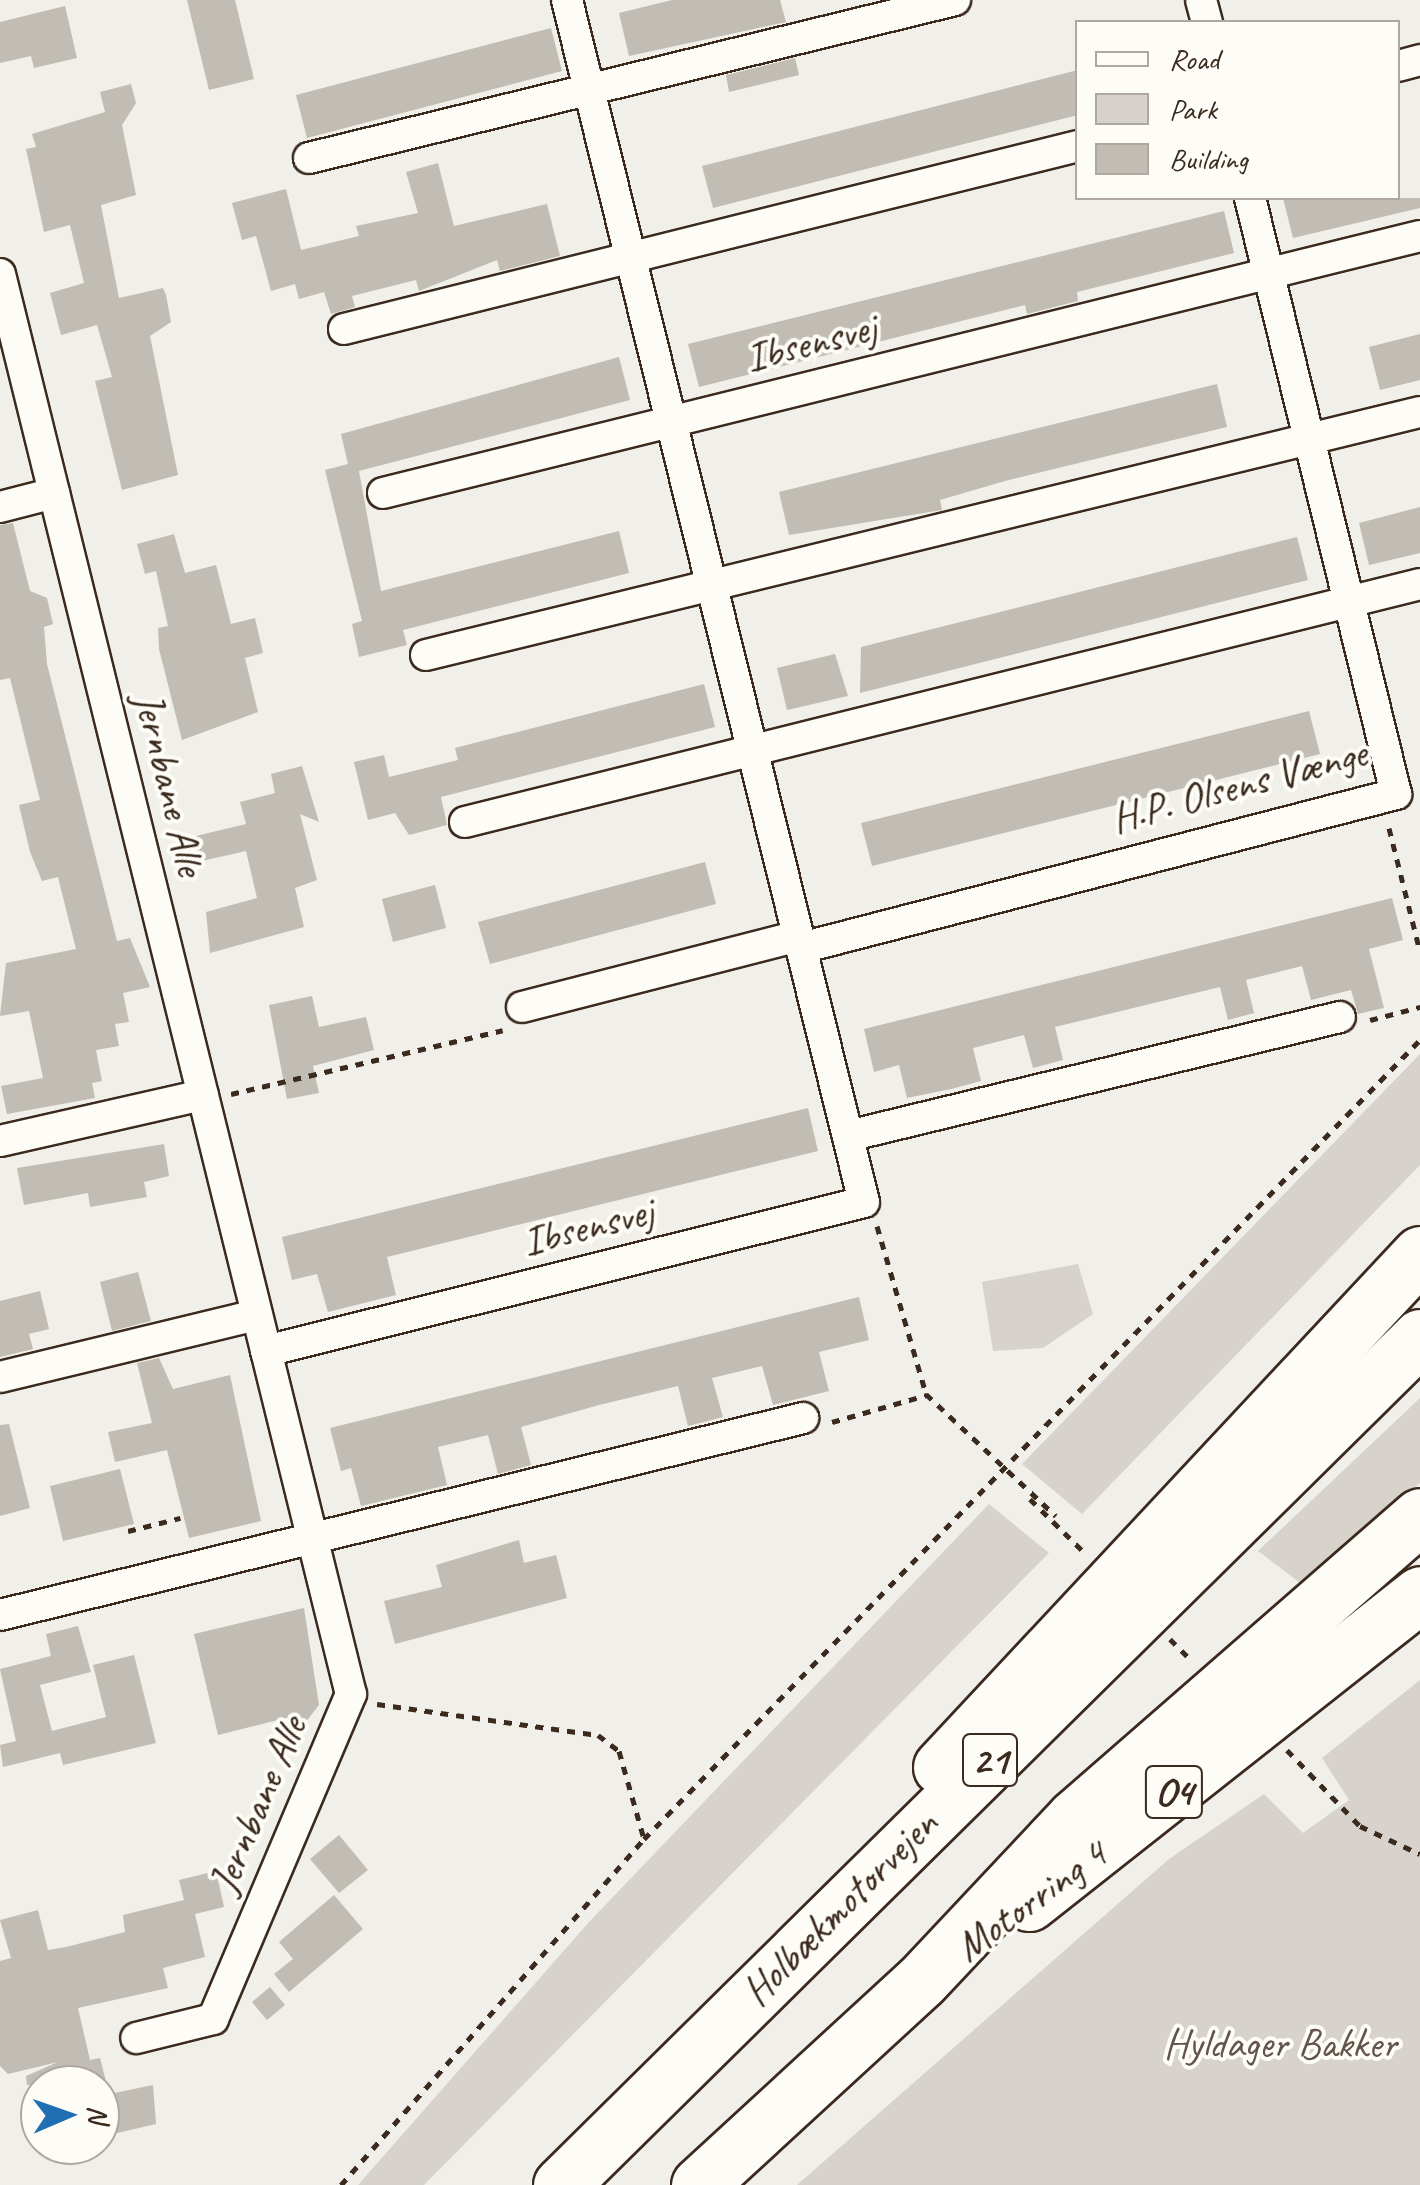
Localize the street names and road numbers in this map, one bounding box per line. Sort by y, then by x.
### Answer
street label: Ibsensvej [740,302,882,384]
street label: Jernbane Alle [122,687,216,881]
street label: H.P. Olsens Vænge [1106,728,1372,844]
street label: Ibsensvej [517,1186,659,1268]
street label: Jernbane Alle [198,1709,318,1901]
road number: 21 [960,1725,1020,1795]
road number: O4 [1144,1757,1204,1827]
street label: Holbækmotorvejen [732,1800,948,2016]
street label: Motorring 4 [945,1829,1117,1973]

